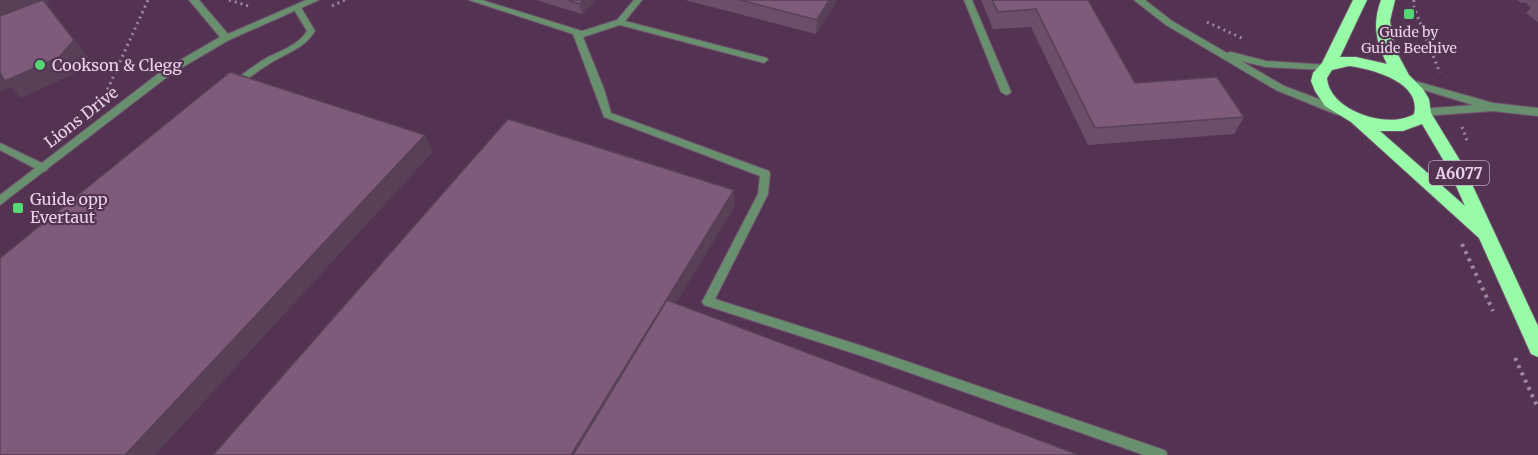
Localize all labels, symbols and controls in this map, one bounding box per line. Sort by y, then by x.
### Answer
marker: Guide by Guide Beehive [1402,7,1416,21]
place label: Guide by Guide Beehive [1361,23,1457,57]
place label: Cookson & Clegg [52,55,182,75]
marker: Cookson & Clegg [33,58,47,72]
street label: Lions Drive [40,82,122,152]
road number: A6077 [1429,161,1489,185]
place label: Guide opp Evertaut [30,189,108,227]
marker: Guide opp Evertaut [11,201,25,215]

